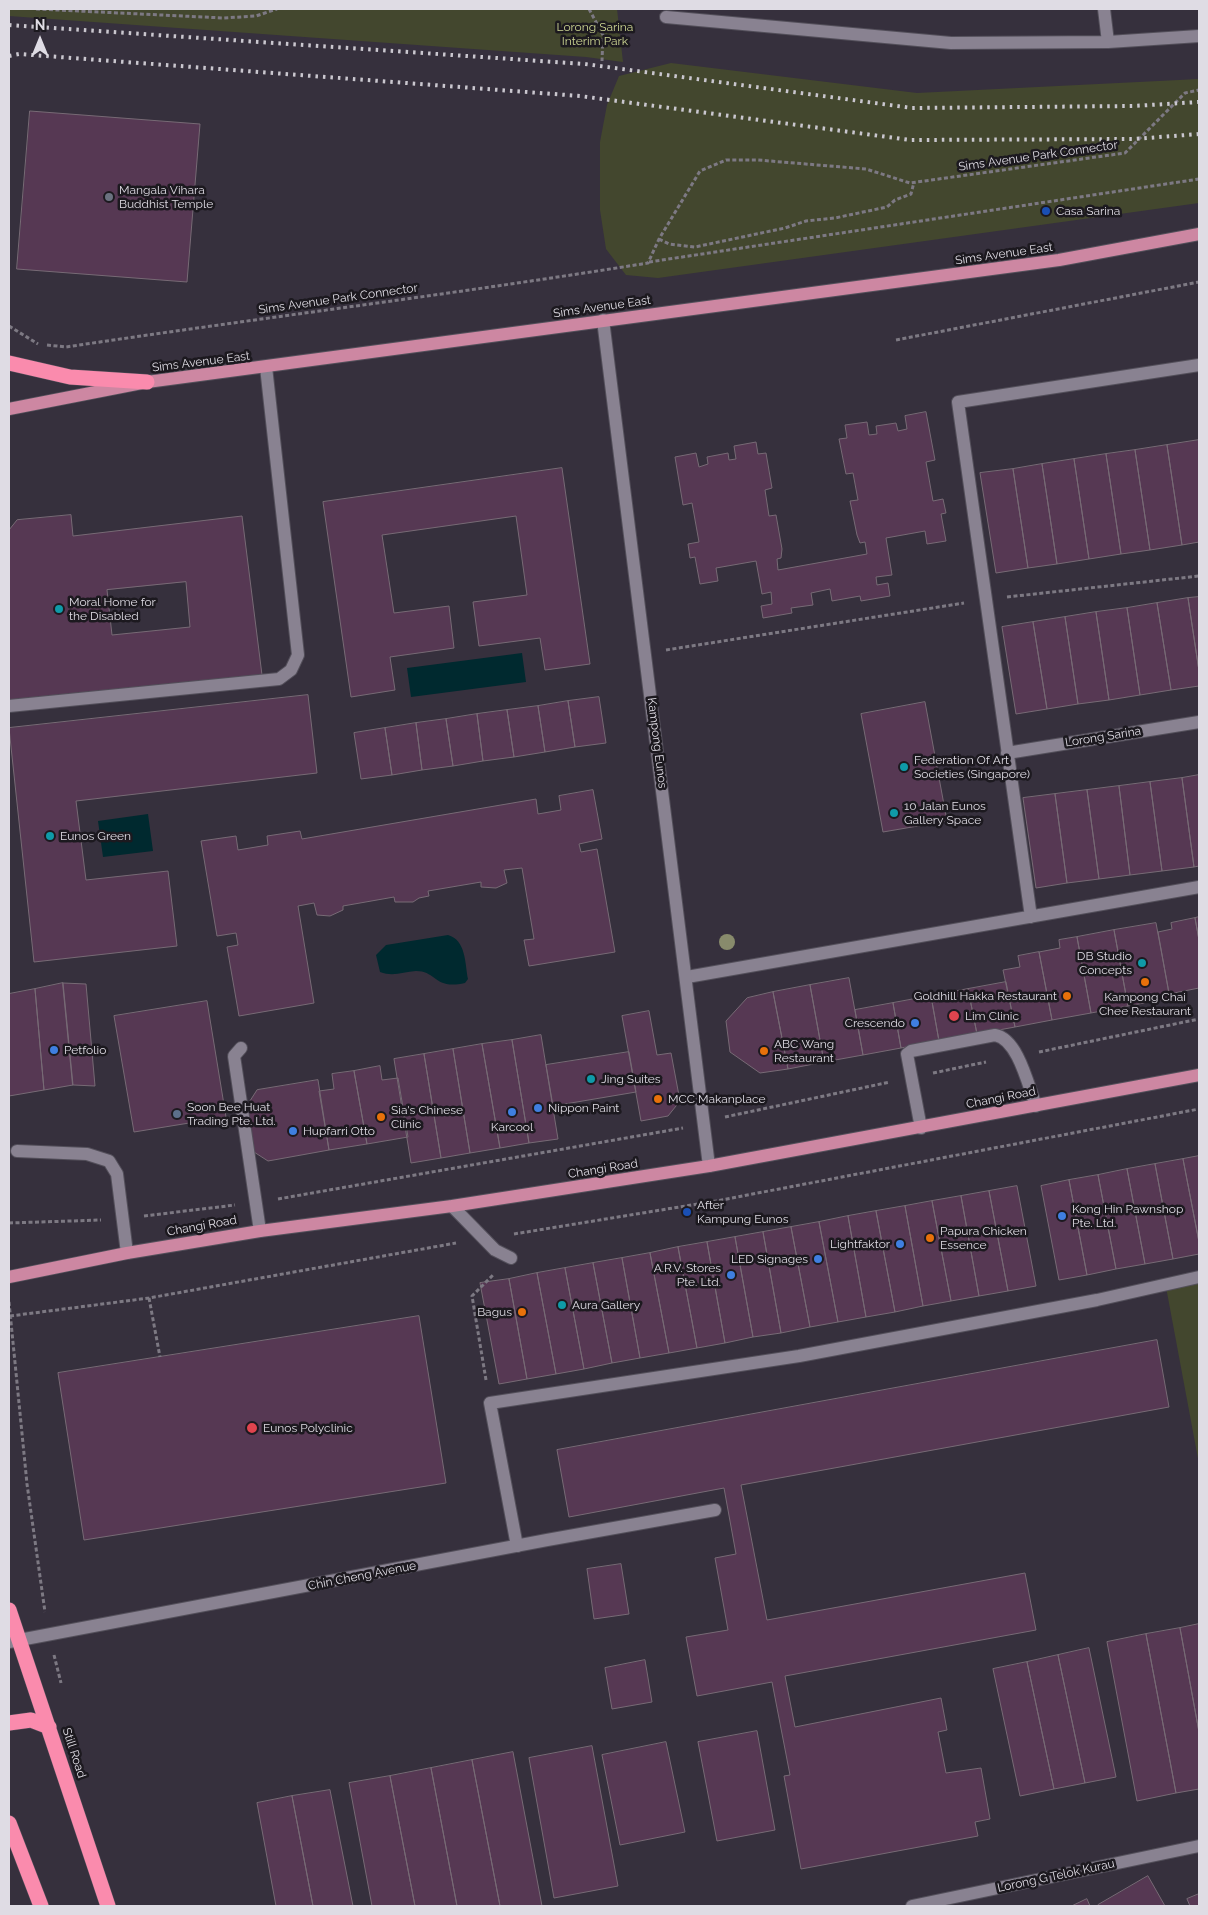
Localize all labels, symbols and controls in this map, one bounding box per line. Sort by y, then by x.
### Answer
north arrow [15,15,65,65]
text: N [35,17,45,33]
park label: Lorong Sarina Interim Park [557,20,633,48]
street label: Sims Avenue Park Connector [957,138,1119,174]
place label: Mangala Vihara Buddhist Temple [119,183,213,211]
marker: Mangala Vihara Buddhist Temple [103,191,115,203]
place label: Casa Sarina [1056,204,1120,218]
marker: Casa Sarina [1040,205,1052,217]
street label: Sims Avenue East [954,240,1054,268]
street label: Sims Avenue Park Connector [257,281,419,317]
street label: Sims Avenue East [552,293,652,321]
street label: Sims Avenue East [151,349,251,375]
place label: Moral Home for the Disabled [69,595,156,623]
marker: Moral Home for the Disabled [53,603,65,615]
street label: Kampong Eunos [644,697,670,789]
street label: Lorong Sarina [1064,724,1142,750]
place label: Federation Of Art Societies (Singapore) [914,753,1030,781]
marker: Federation Of Art Societies (Singapore) [898,761,910,773]
place label: 10 Jalan Eunos Gallery Space [904,799,986,827]
marker: 10 Jalan Eunos Gallery Space [888,807,900,819]
place label: Eunos Green [60,829,131,843]
marker: Eunos Green [44,830,56,842]
place label: DB Studio Concepts [1077,949,1132,977]
marker: DB Studio Concepts [1136,957,1148,969]
marker: Kampong Chai Chee Restaurant [1139,976,1151,988]
place label: Goldhill Hakka Restaurant [914,989,1057,1003]
marker: Goldhill Hakka Restaurant [1061,990,1073,1002]
place label: Kampong Chai Chee Restaurant [1099,990,1191,1018]
marker: Lim Clinic [947,1009,961,1023]
place label: Lim Clinic [965,1009,1019,1023]
place label: Crescendo [845,1016,905,1030]
marker: Crescendo [909,1017,921,1029]
place label: ABC Wang Restaurant [774,1037,834,1065]
place label: Petfolio [64,1043,106,1057]
marker: Petfolio [48,1044,60,1056]
marker: ABC Wang Restaurant [758,1045,770,1057]
place label: Jing Suites [601,1072,661,1086]
marker: Jing Suites [585,1073,597,1085]
street label: Changi Road [965,1084,1037,1112]
place label: MCC Makanplace [668,1092,766,1106]
marker: MCC Makanplace [652,1093,664,1105]
place label: Soon Bee Huat Trading Pte. Ltd. [187,1100,276,1128]
place label: Nippon Paint [548,1101,619,1115]
marker: Nippon Paint [532,1102,544,1114]
place label: Sia's Chinese Clinic [391,1103,463,1131]
marker: Karcool [506,1106,518,1118]
marker: Soon Bee Huat Trading Pte. Ltd. [171,1108,183,1120]
marker: Sia's Chinese Clinic [375,1111,387,1123]
place label: Karcool [491,1120,533,1134]
place label: Hupfarri Otto [303,1124,375,1138]
marker: Hupfarri Otto [287,1125,299,1137]
street label: Changi Road [567,1156,639,1182]
place label: After Kampung Eunos [697,1198,789,1226]
place label: Kong Hin Pawnshop Pte. Ltd. [1072,1202,1183,1230]
marker: After Kampung Eunos [681,1206,693,1218]
marker: Kong Hin Pawnshop Pte. Ltd. [1056,1210,1068,1222]
street label: Changi Road [166,1213,238,1239]
place label: Papura Chicken Essence [940,1224,1027,1252]
marker: Papura Chicken Essence [924,1232,936,1244]
place label: Lightfaktor [830,1237,890,1251]
marker: Lightfaktor [894,1238,906,1250]
place label: LED Signages [731,1252,808,1266]
marker: LED Signages [812,1253,824,1265]
place label: A.R.V. Stores Pte. Ltd. [654,1261,721,1289]
marker: A.R.V. Stores Pte. Ltd. [725,1269,737,1281]
place label: Aura Gallery [572,1298,640,1312]
marker: Aura Gallery [556,1299,568,1311]
place label: Bagus [477,1305,512,1319]
marker: Bagus [516,1306,528,1318]
marker: Eunos Polyclinic [245,1421,259,1435]
place label: Eunos Polyclinic [263,1421,353,1435]
street label: Chin Cheng Avenue [307,1558,417,1594]
street label: Still Road [59,1726,89,1780]
street label: Lorong G Telok Kurau [996,1857,1116,1895]

